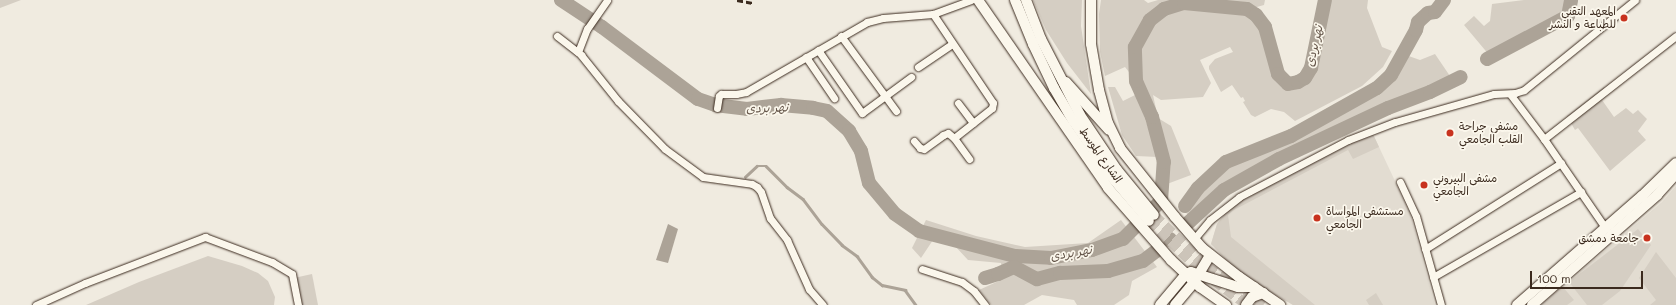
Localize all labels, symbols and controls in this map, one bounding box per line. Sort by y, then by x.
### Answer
place label: المعهد التقني للطباعة و النشر [1549,5,1616,31]
marker: المعهد التقني للطباعة و النشر [1619,13,1629,23]
water label: نهر بردى [1302,24,1326,68]
water label: نهر بردى [746,100,788,116]
place label: مشفى جراحة القلب الجامعي [1459,120,1523,146]
street label: الشارع الموسط [1077,125,1125,185]
marker: مشفى جراحة القلب الجامعي [1444,127,1456,139]
place label: مشفى البيروني الجامعي [1433,172,1497,198]
marker: مشفى البيروني الجامعي [1418,179,1430,191]
place label: مستشفى المواساة الجامعي [1326,205,1404,231]
marker: مستشفى المواساة الجامعي [1311,212,1323,224]
place label: جامعة دمشق [1578,231,1639,245]
marker: جامعة دمشق [1642,233,1652,243]
water label: نهر بردى [1049,242,1093,264]
scale bar [1532,263,1645,289]
text: 100 m [1537,270,1571,286]

